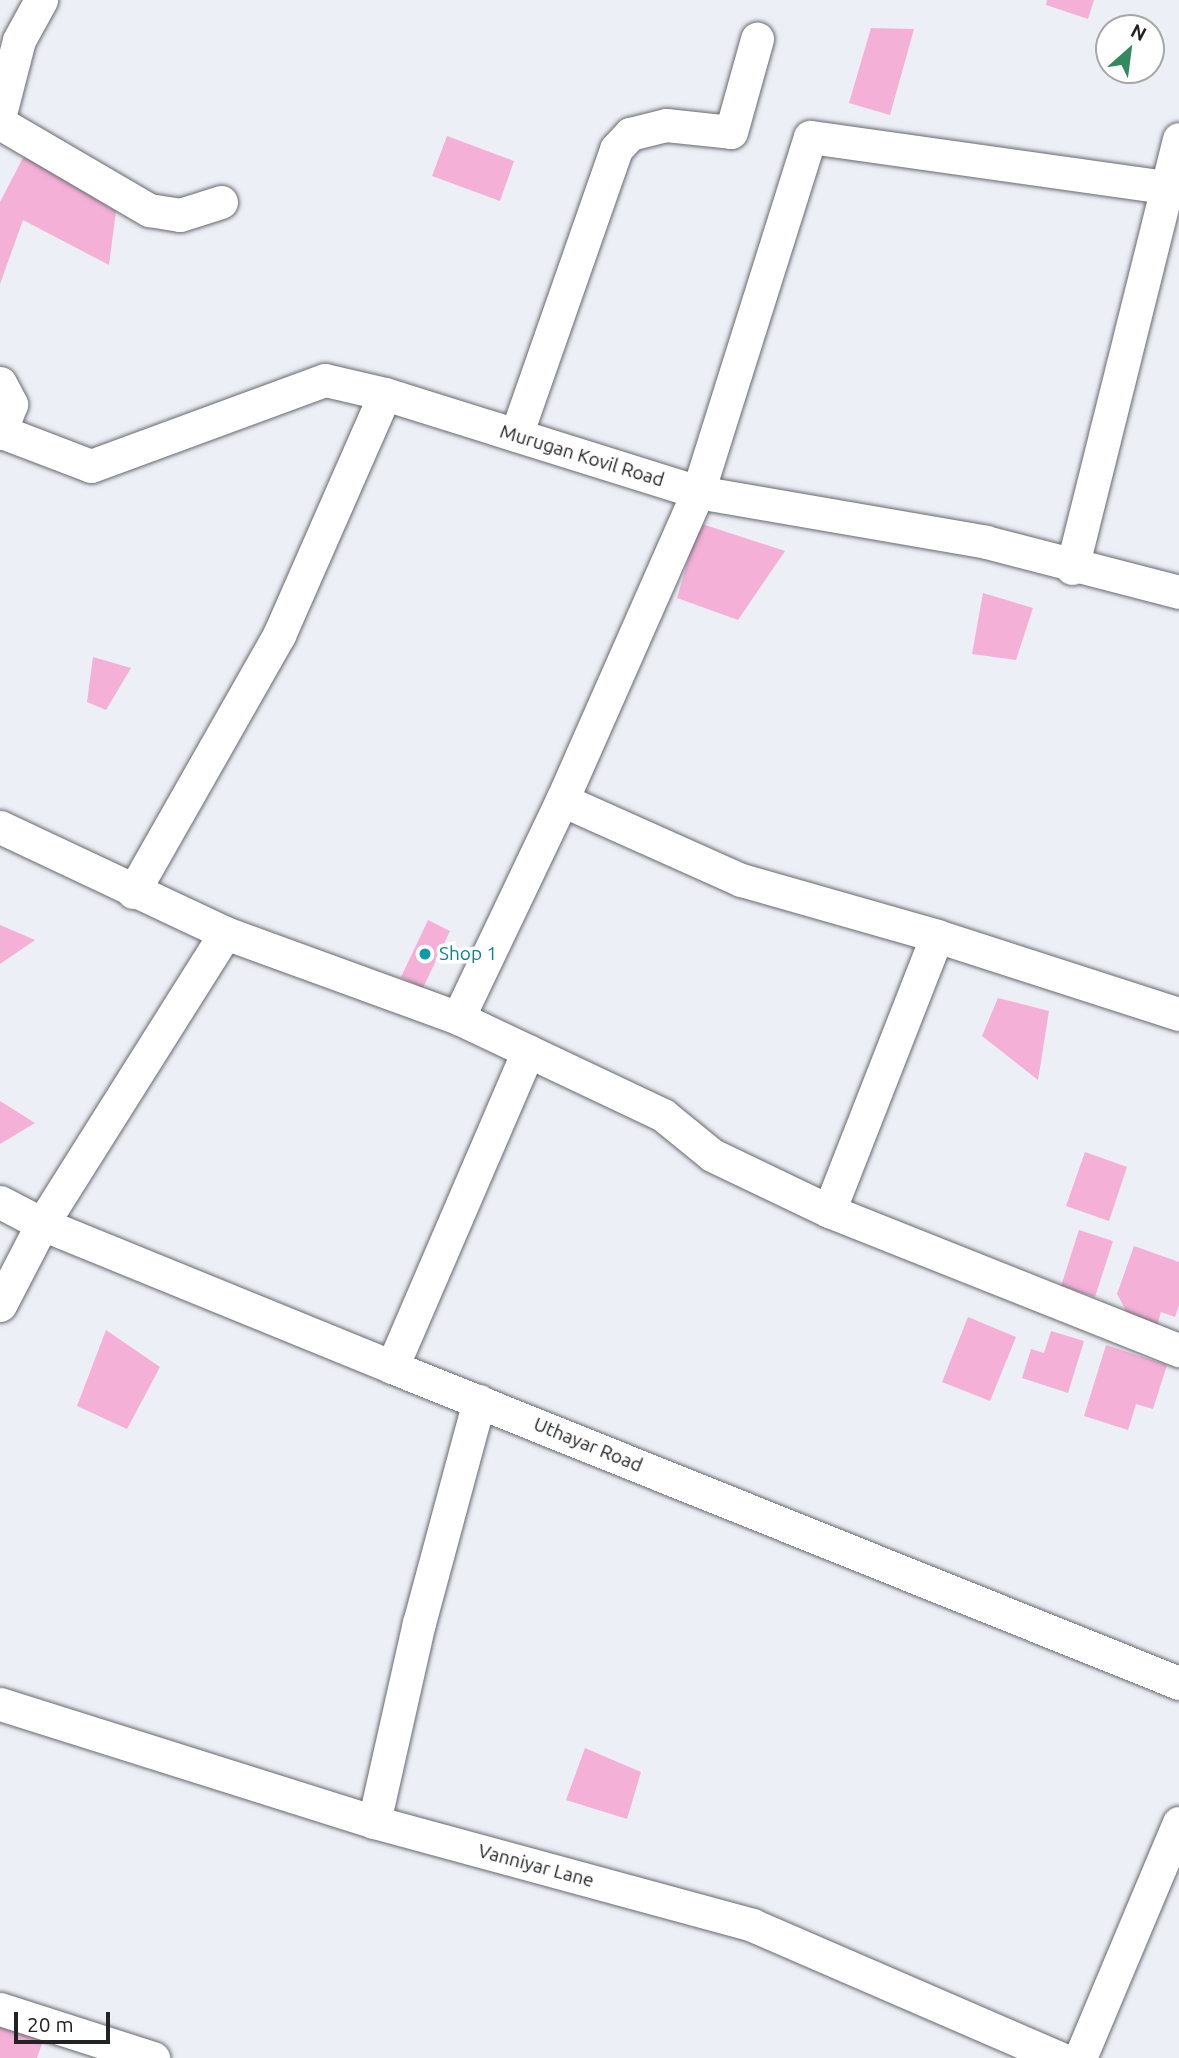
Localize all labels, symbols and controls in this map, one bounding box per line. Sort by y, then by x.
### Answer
north arrow [1095,14,1165,84]
text: N [1127,19,1150,45]
street label: Murugan Kovil Road [497,420,667,492]
place label: Shop 1 [439,943,497,965]
marker: Shop 1 [417,946,433,962]
street label: Uthayar Road [530,1413,646,1477]
street label: Vanniyar Lane [476,1840,596,1892]
scale bar [18,1998,114,2042]
text: 20 m [27,2012,74,2036]

